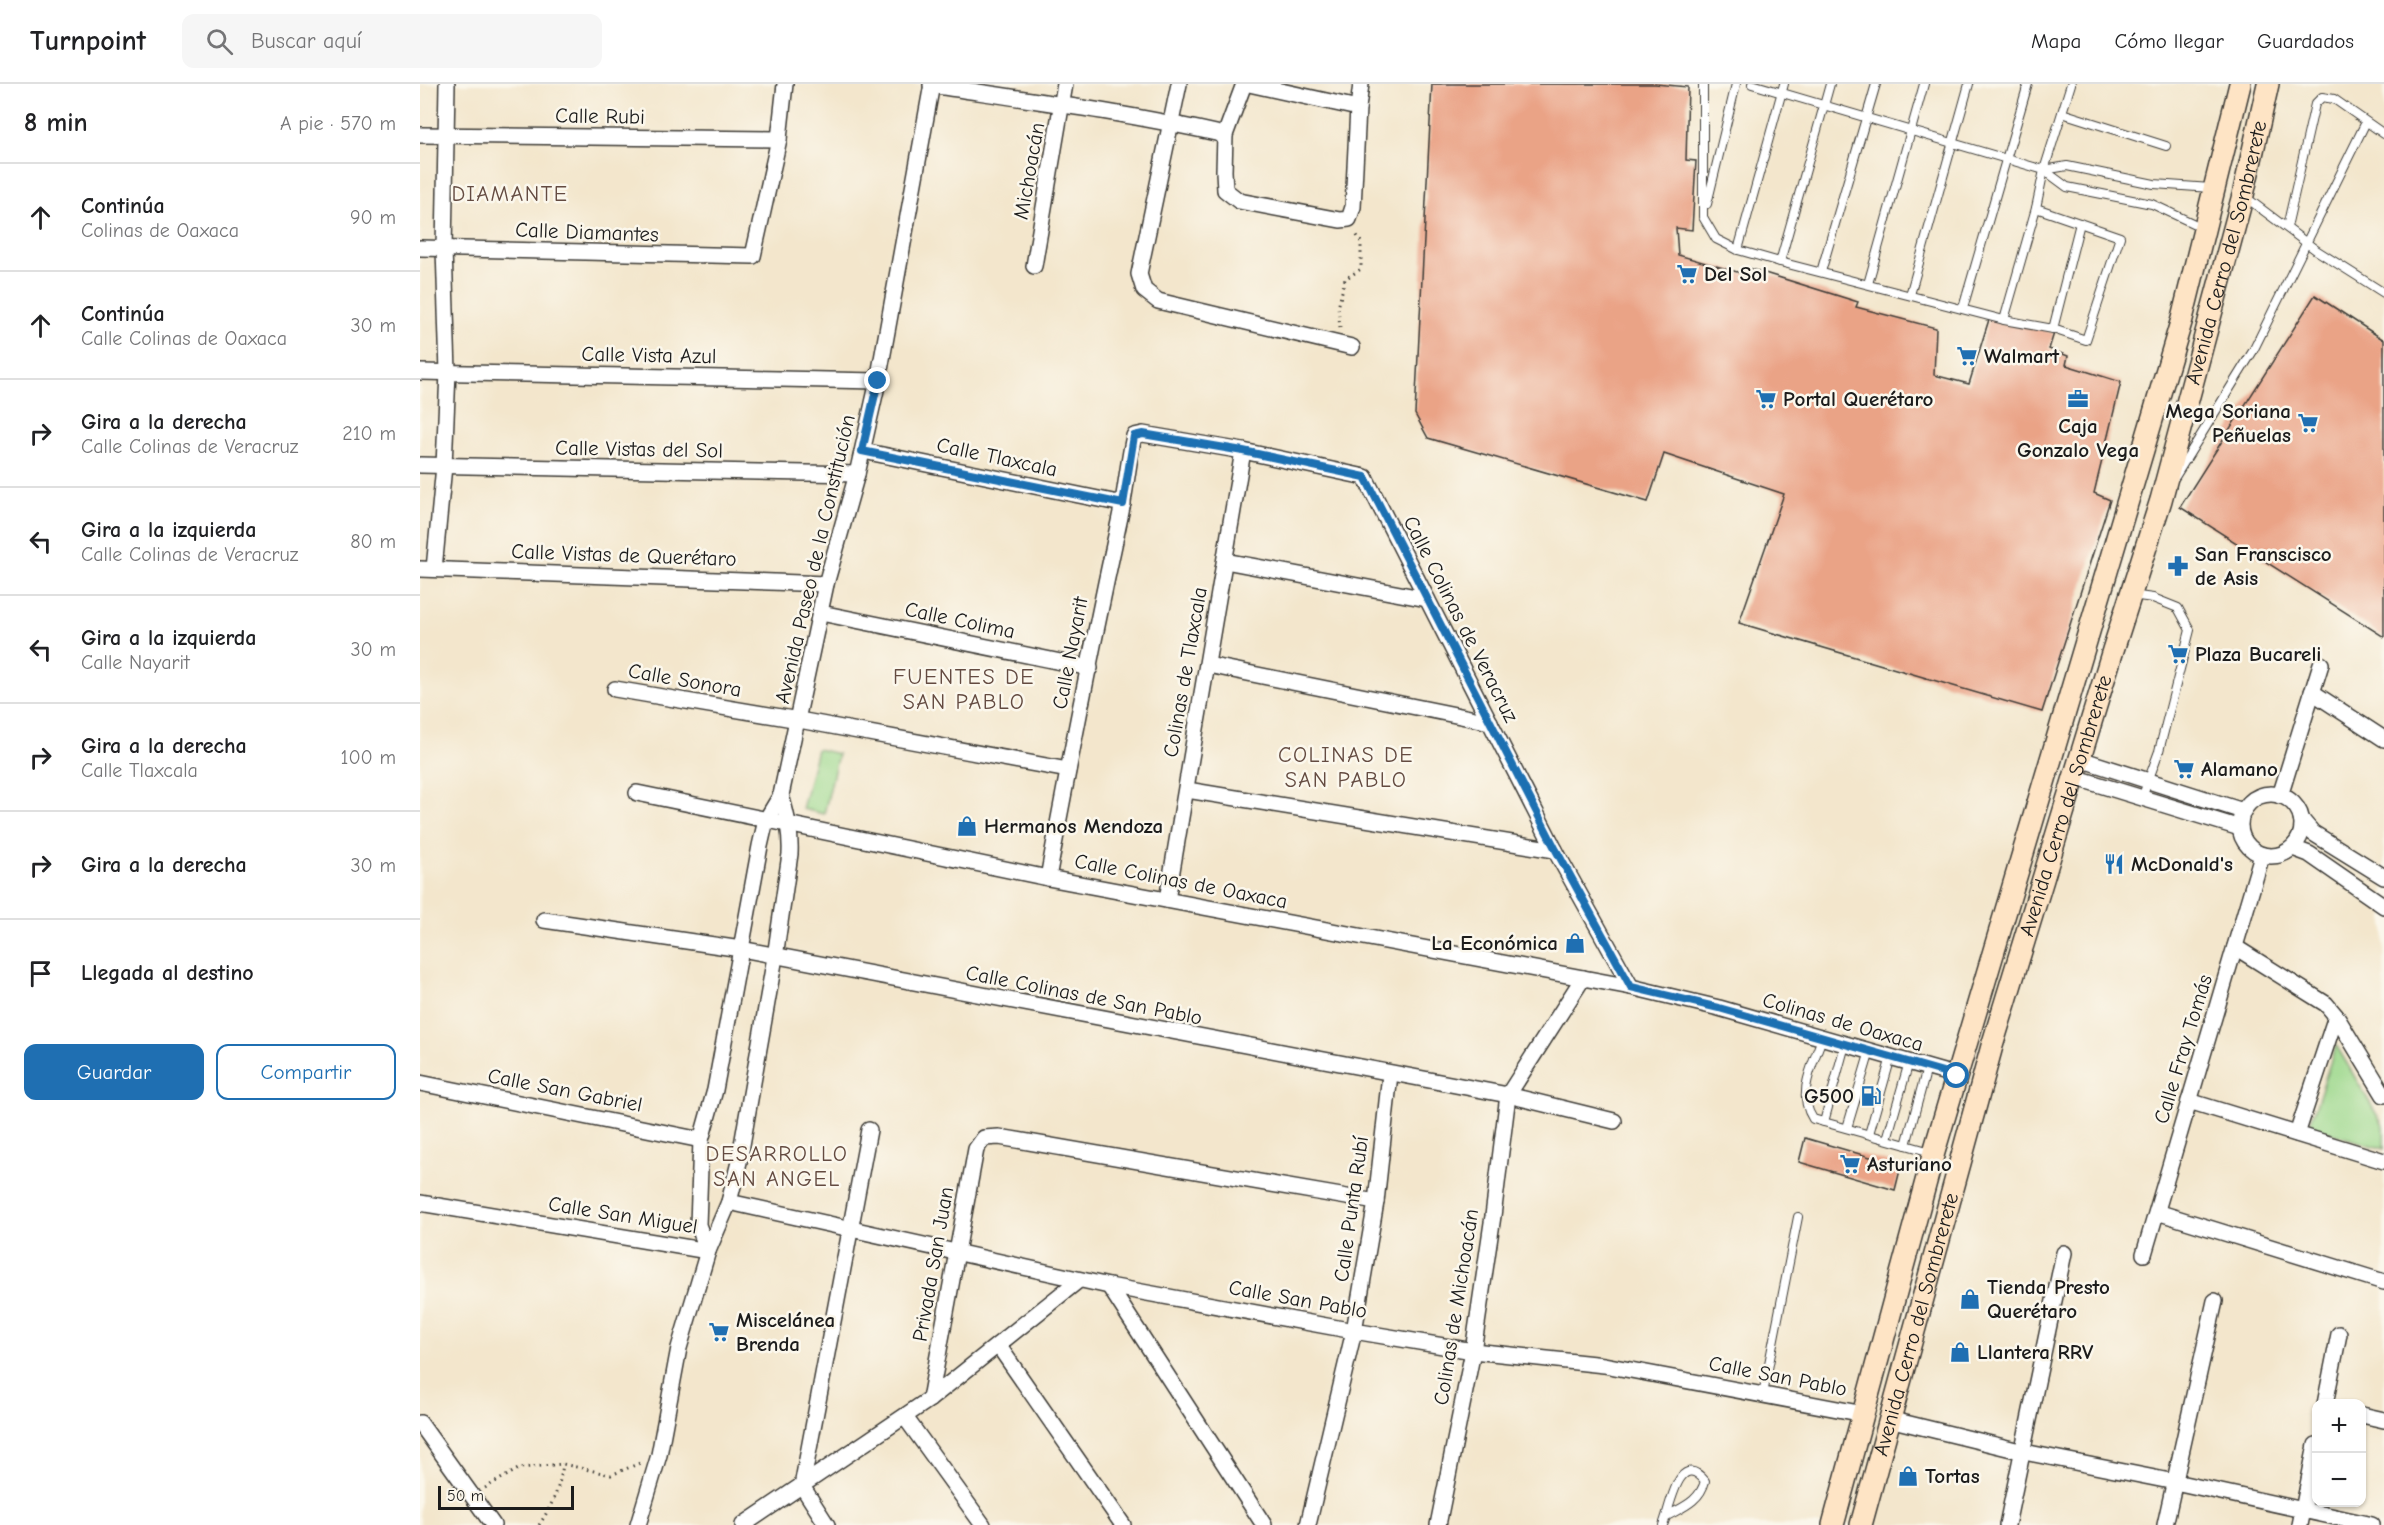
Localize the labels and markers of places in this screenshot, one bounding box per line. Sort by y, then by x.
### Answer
supermarket icon: Del Sol [1675,262,1699,286]
place label: Del Sol [1704,262,1767,286]
supermarket icon: Walmart [1955,344,1979,368]
place label: Walmart [1984,344,2060,368]
supermarket icon: Portal Querétaro [1754,387,1778,411]
place label: Portal Querétaro [1783,387,1934,411]
office icon: Caja Gonzalo Vega [2066,387,2090,411]
place label: Mega Soriana Peñuelas [2165,399,2291,447]
supermarket icon: Mega Soriana Peñuelas [2296,411,2320,435]
place label: Caja Gonzalo Vega [2017,414,2139,462]
place label: San Franscisco de Asis [2195,542,2332,590]
pharmacy icon: San Franscisco de Asis [2166,554,2190,578]
supermarket icon: Plaza Bucareli [2166,642,2190,666]
place label: Plaza Bucareli [2195,642,2321,666]
supermarket icon: Alamano [2172,757,2196,781]
place label: Alamano [2201,757,2278,781]
shop icon: Hermanos Mendoza [955,814,979,838]
place label: Hermanos Mendoza [984,814,1163,838]
restaurant icon: McDonald's [2102,852,2126,876]
place label: McDonald's [2131,852,2233,876]
place label: La Económica [1431,931,1558,955]
shop icon: La Económica [1563,931,1587,955]
place label: G500 [1804,1084,1854,1108]
fuel station icon: G500 [1859,1084,1883,1108]
supermarket icon: Asturiano [1838,1152,1862,1176]
place label: Asturiano [1867,1152,1952,1176]
place label: Tienda Presto Querétaro [1987,1275,2110,1323]
shop icon: Tienda Presto Querétaro [1958,1287,1982,1311]
place label: Miscelánea Brenda [736,1308,835,1356]
supermarket icon: Miscelánea Brenda [707,1320,731,1344]
shop icon: Llantera RRV [1948,1340,1972,1364]
place label: Llantera RRV [1977,1340,2094,1364]
shop icon: Tortas [1896,1464,1920,1488]
place label: Tortas [1925,1464,1980,1488]

